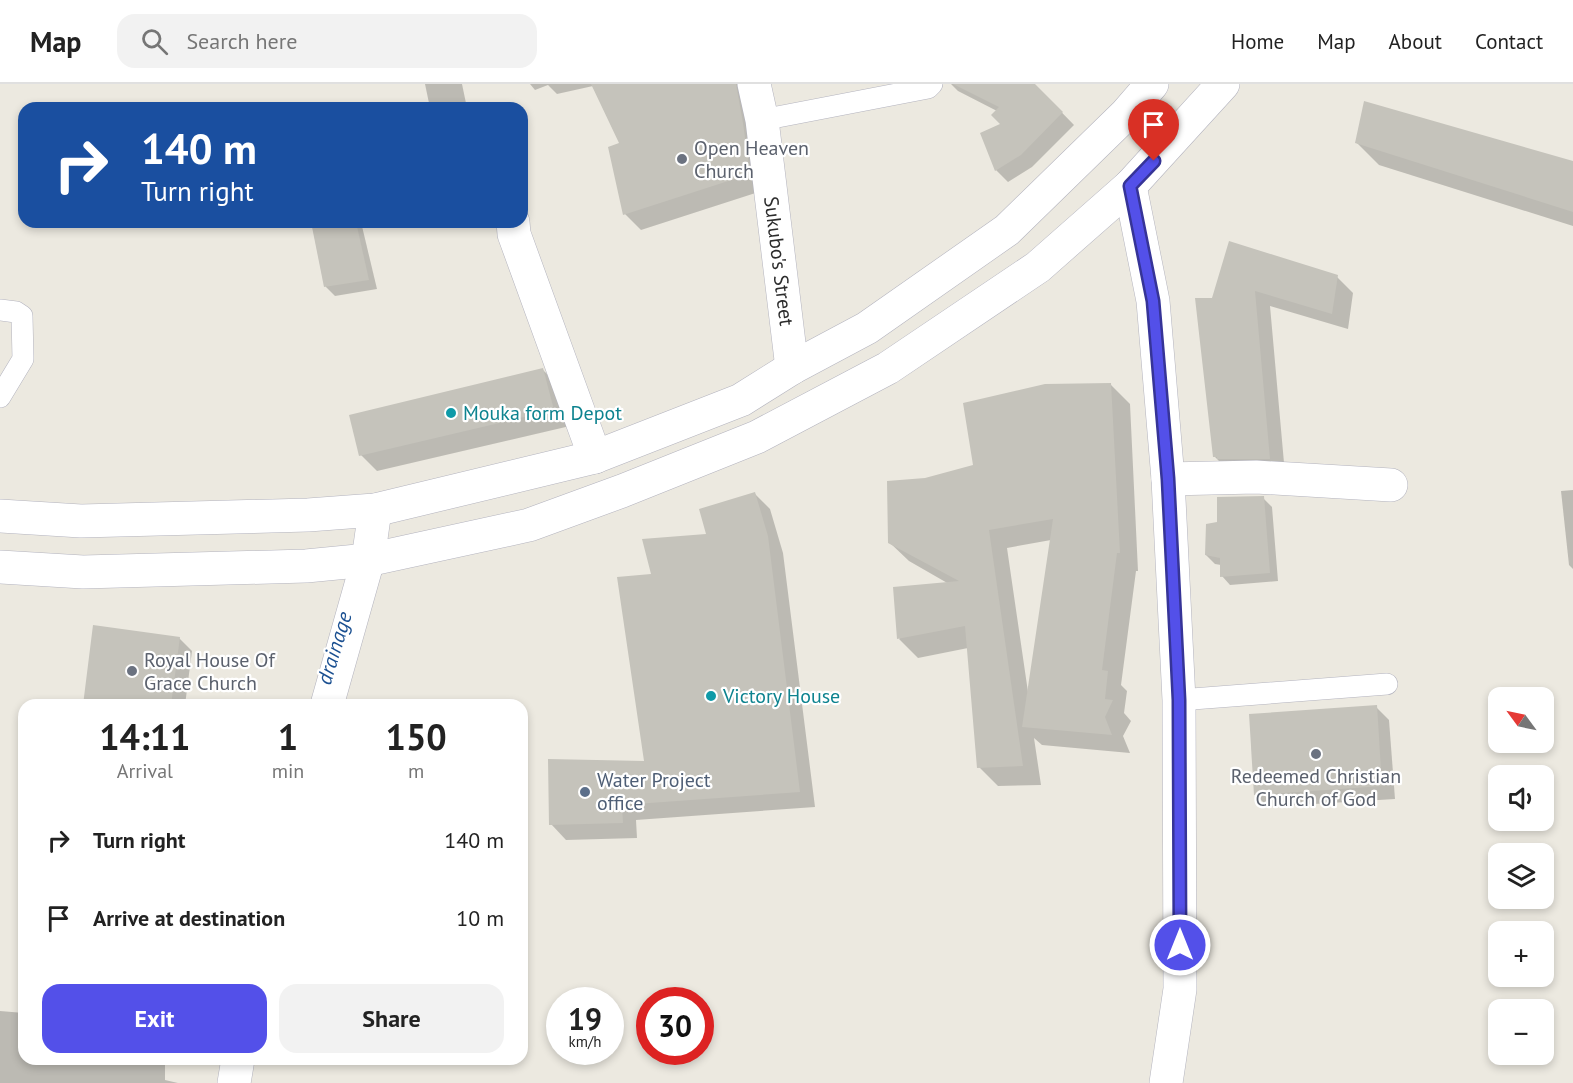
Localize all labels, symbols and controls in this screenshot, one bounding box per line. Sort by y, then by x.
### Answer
search box [117,14,537,68]
text: Map [30,23,81,60]
icon: search [138,25,171,58]
text: Search here [186,27,297,55]
text: Home [1231,28,1284,55]
text: Map [1317,28,1356,55]
text: About [1389,28,1442,55]
text: Contact [1475,28,1543,55]
pin [1128,99,1179,161]
icon: arrive [1137,108,1170,141]
text: 140 m [141,121,257,176]
icon: right [42,126,120,204]
place label: Open Heaven Church [694,135,809,184]
marker: Open Heaven Church [675,152,689,166]
text: Turn right [141,174,254,208]
street label: Sukubo's Street [758,195,800,327]
place label: Mouka form Depot [463,400,622,426]
marker: Mouka form Depot [444,406,458,420]
water label: drainage [310,608,358,688]
place label: Royal House Of Grace Church [144,647,276,696]
marker: Royal House Of Grace Church [125,664,139,678]
place label: Victory House [722,683,840,709]
north arrow [1488,687,1554,753]
map controls [1488,687,1554,1065]
marker: Victory House [704,689,718,703]
text: 14:11 [99,713,191,760]
text: 1 [278,713,298,760]
text: 150 [386,713,447,760]
marker: Redeemed Christian Church of God [1309,747,1323,761]
text: Arrival [117,758,173,784]
text: min [272,758,304,784]
text: m [408,758,424,784]
place label: Redeemed Christian Church of God [1231,763,1401,812]
button: sound [1488,765,1554,831]
place label: Water Project office [597,767,711,816]
marker: Water Project office [578,785,592,799]
icon: right [42,824,75,857]
text: Turn right [93,826,185,854]
text: 140 m [444,826,504,854]
button: layers [1488,843,1554,909]
icon: arrive [42,902,75,935]
text: Arrive at destination [93,904,285,932]
text: 10 m [456,904,504,932]
position arrow [1148,913,1212,977]
button: + [1488,921,1554,987]
button: Exit [42,984,267,1053]
button: Share [279,984,504,1053]
speed limit sign: 30 [636,987,714,1065]
text: 19 [568,999,602,1038]
button: − [1488,999,1554,1065]
text: km/h [569,1032,601,1051]

